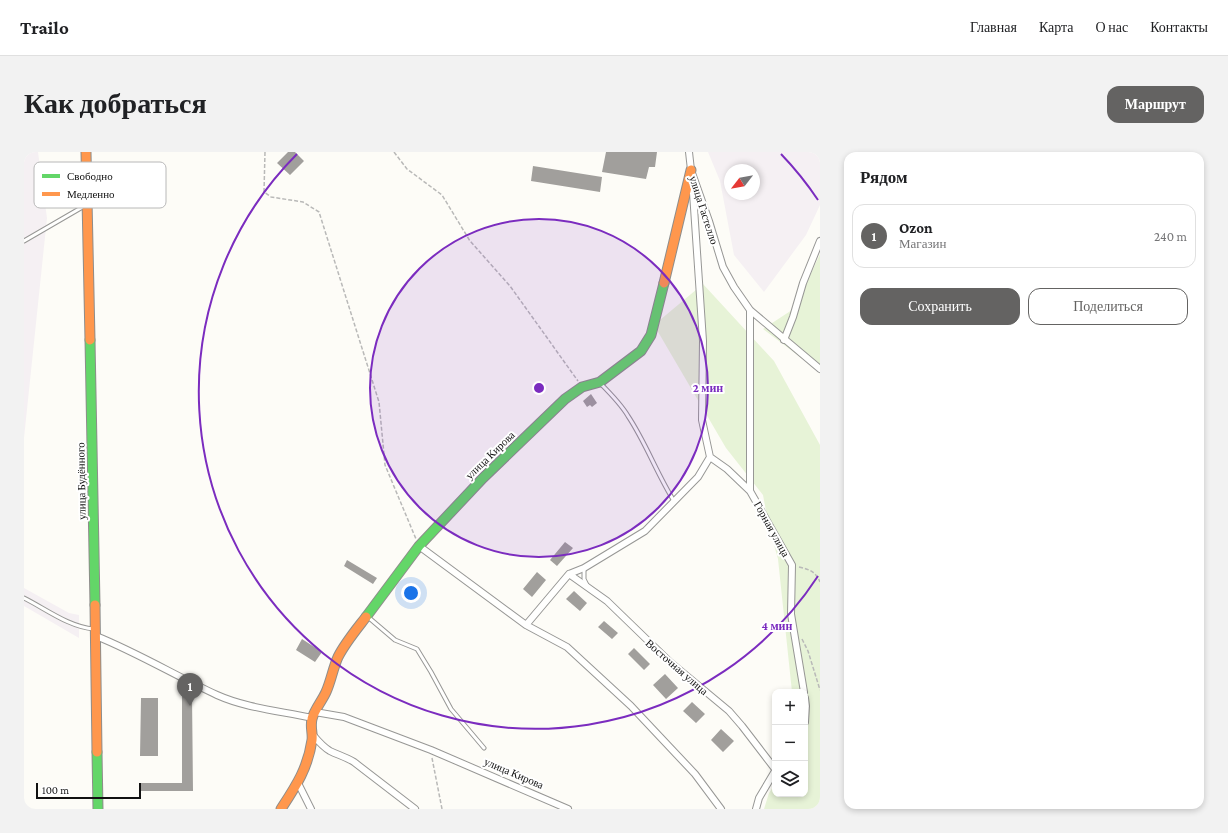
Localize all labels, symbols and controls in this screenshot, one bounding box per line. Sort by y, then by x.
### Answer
text: Trailo [20,17,69,38]
text: Главная [970,19,1017,35]
text: Карта [1039,19,1074,35]
text: О нас [1096,19,1128,35]
text: Контакты [1150,19,1208,35]
button: Маршрут [1107,86,1204,123]
text: Как добраться [24,88,207,119]
legend [34,162,166,208]
north arrow [724,164,760,200]
text: Рядом [860,168,908,187]
text: Свободно [67,170,113,182]
street label: улица Гастелло [687,174,721,246]
text: Медленно [67,188,115,200]
text: Ozon [899,220,933,236]
text: 1 [872,229,876,244]
text: 240 m [1154,229,1187,244]
text: Магазин [899,236,946,251]
button: Сохранить [860,288,1020,325]
button: Поделиться [1028,288,1188,325]
centre of rings [532,381,546,395]
text: 2 мин [693,381,723,395]
street label: улица Кирова [463,429,517,481]
street label: улица Будённого [74,442,88,520]
street label: Горная улица [752,499,792,559]
your location [401,583,421,603]
text: 4 мин [762,619,792,633]
street label: Восточная улица [643,637,711,697]
pin: 1 [177,673,203,706]
map controls [772,689,808,797]
button: + [772,689,808,725]
button: − [772,725,808,761]
street label: улица Кирова [482,755,546,791]
button: layers [772,761,808,797]
scale bar [36,781,141,800]
text: 100 m [42,784,69,796]

